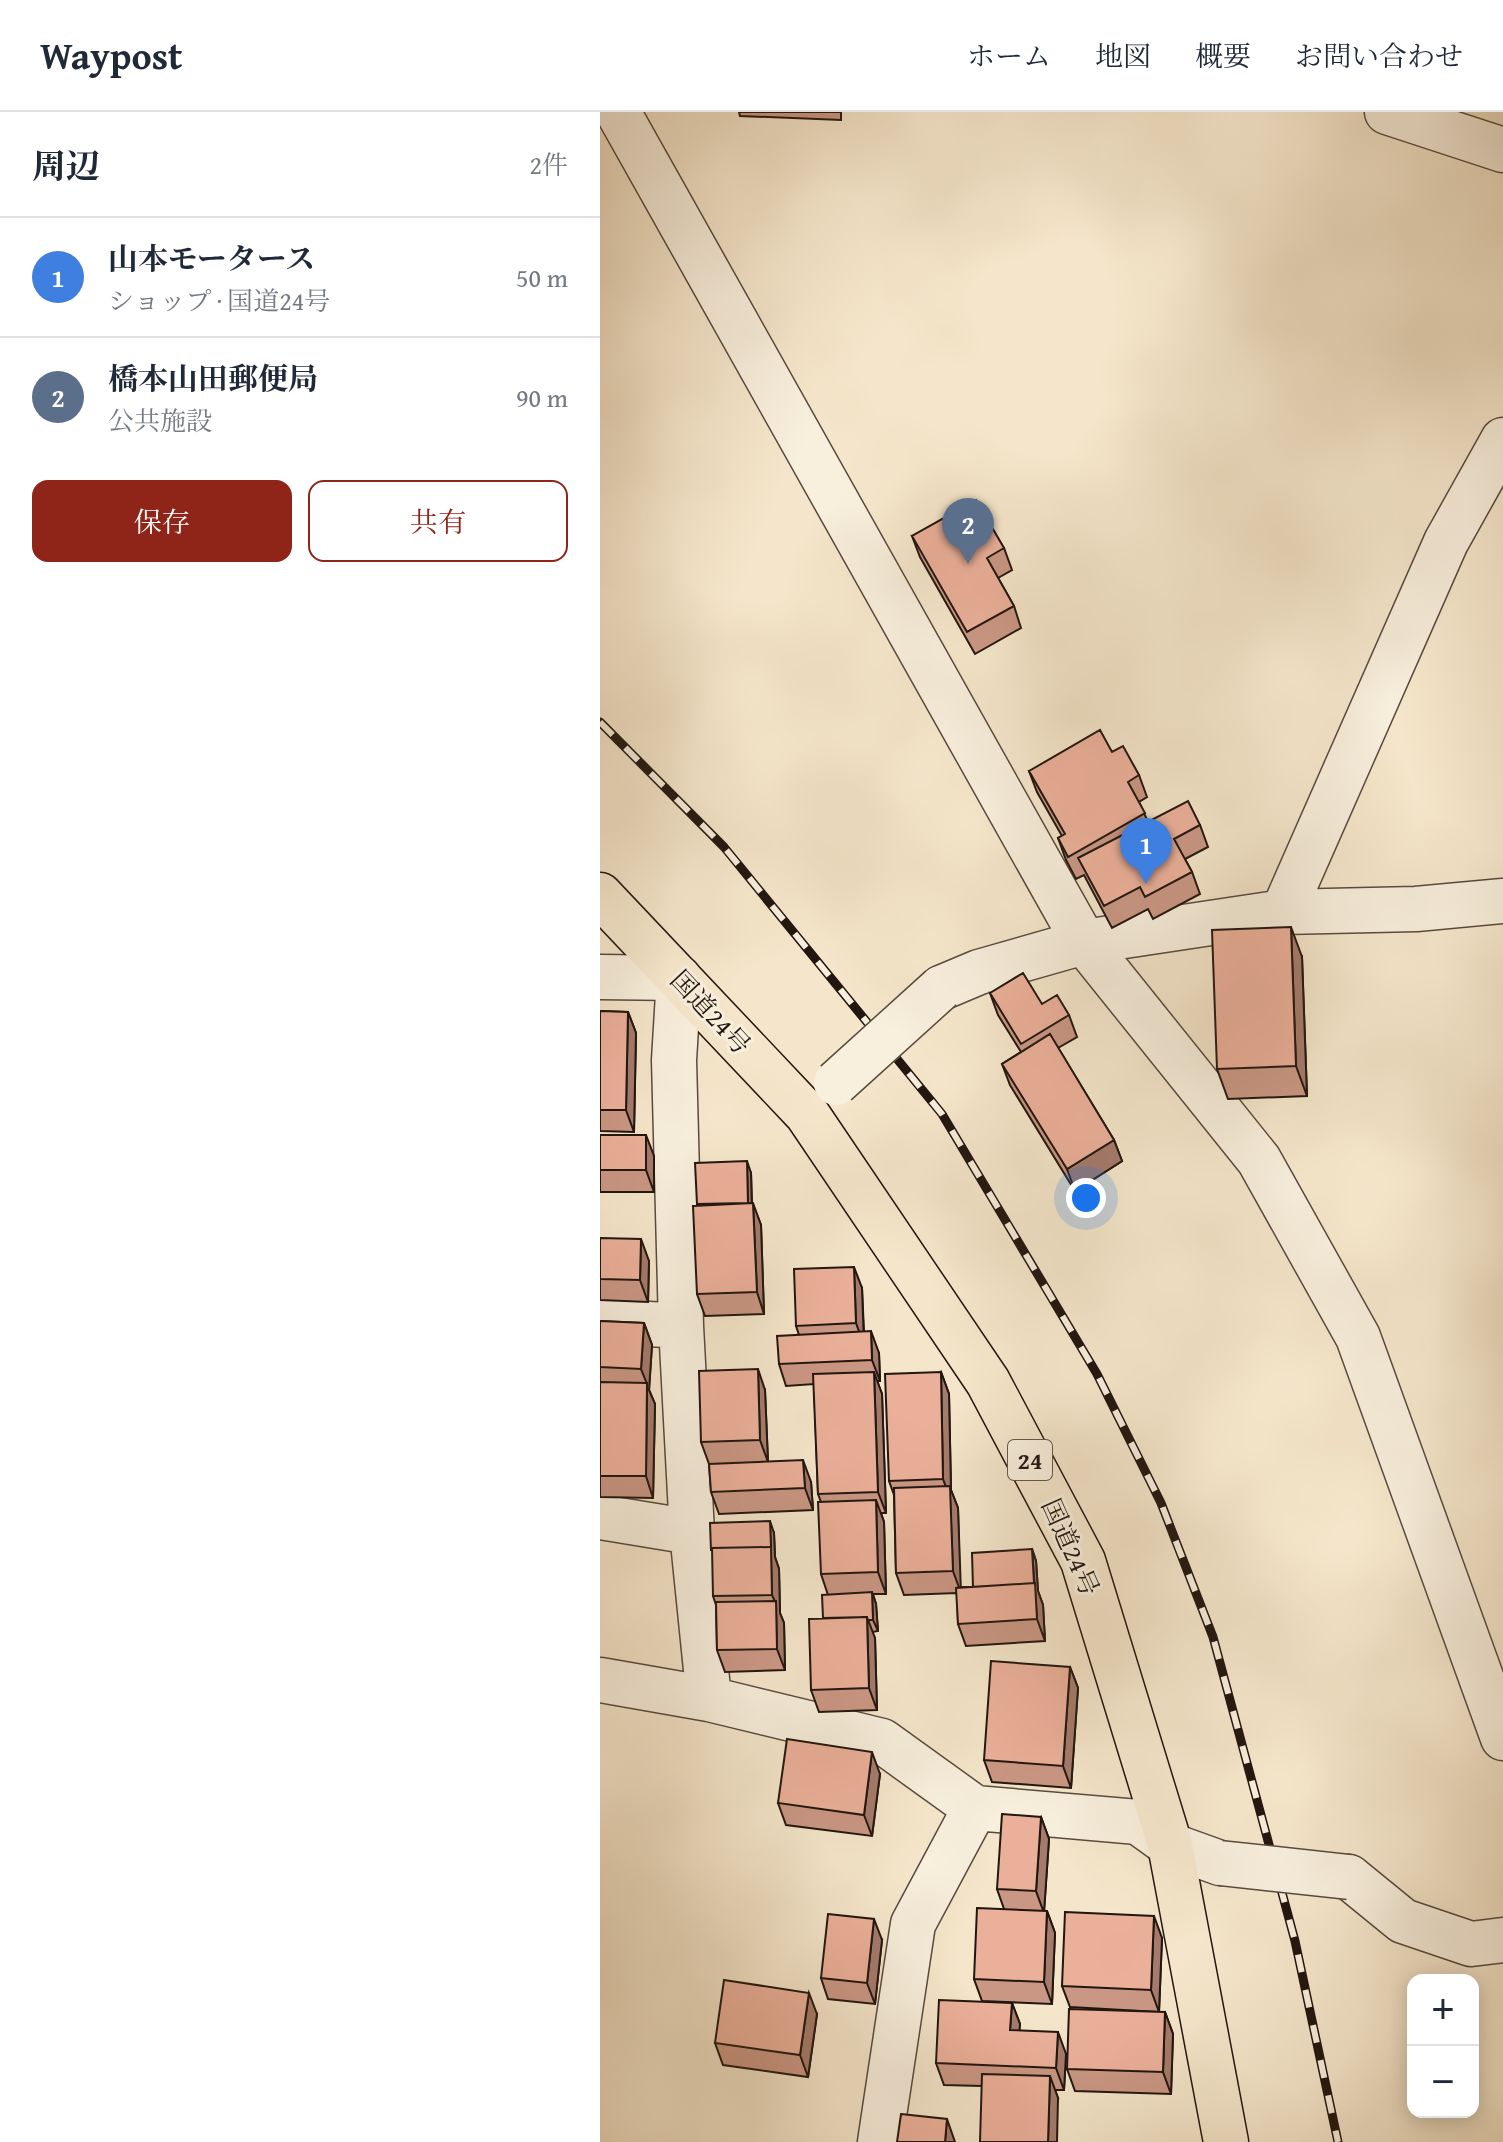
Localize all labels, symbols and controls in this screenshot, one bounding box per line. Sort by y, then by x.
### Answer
text: Waypost [40,27,182,83]
text: ホーム [967,35,1051,76]
text: 地図 [1095,35,1151,76]
text: 概要 [1195,35,1251,76]
text: お問い合わせ [1295,35,1463,76]
text: 周辺 [32,141,100,190]
text: 2件 [529,145,568,184]
text: 山本モータース [108,236,315,280]
text: 1 [51,258,65,297]
text: 50 m [516,258,568,297]
text: ショップ · 国道24号 [108,281,330,320]
text: 橋本山田郵便局 [108,356,318,400]
text: 2 [51,378,65,417]
text: 90 m [516,378,568,417]
text: 公共施設 [108,401,212,440]
button: 保存 [32,480,292,562]
button: 共有 [308,480,568,562]
pin: 2 [942,498,994,564]
pin: 1 [1120,818,1172,884]
street label: 国道24号 [662,961,760,1063]
your location [1066,1178,1106,1218]
road number: 24 [1008,1440,1052,1480]
street label: 国道24号 [1032,1492,1110,1602]
map controls [1407,1974,1479,2118]
button: + [1407,1974,1479,2046]
button: − [1407,2046,1479,2118]

